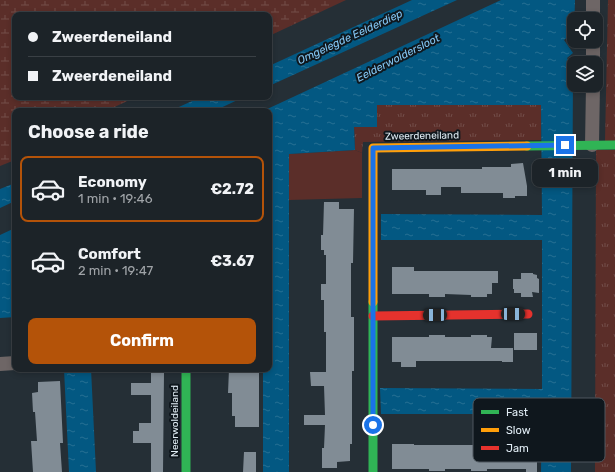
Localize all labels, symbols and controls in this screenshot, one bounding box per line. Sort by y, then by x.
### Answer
water label: Omgelegde Eelderdiep [295,7,405,67]
map controls [567,12,603,92]
button: locate [567,12,603,48]
text: Zweerdeneiland [52,28,172,46]
water label: Eelderwoldersloot [354,31,443,85]
button: layers [567,56,603,92]
text: Zweerdeneiland [52,67,172,85]
text: Choose a ride [28,121,149,143]
street label: Zweerdeneiland [385,129,459,143]
route end [556,136,574,154]
callout: 1 min [532,159,598,187]
text: 1 min [548,165,582,180]
icon: car [30,171,66,207]
text: Economy [78,173,147,191]
text: €2.72 [210,180,254,198]
text: 1 min · 19:46 [78,191,153,206]
icon: car [30,243,66,279]
text: Comfort [78,245,141,263]
text: €3.67 [210,252,254,270]
text: 2 min · 19:47 [78,263,153,278]
car [501,308,525,320]
car [423,309,447,321]
button: Confirm [28,318,256,364]
street label: Neerwoldeiland [169,385,181,457]
legend [473,398,605,462]
text: Fast [506,406,529,419]
route start [364,416,382,434]
text: Slow [506,424,531,437]
text: Jam [506,442,529,455]

